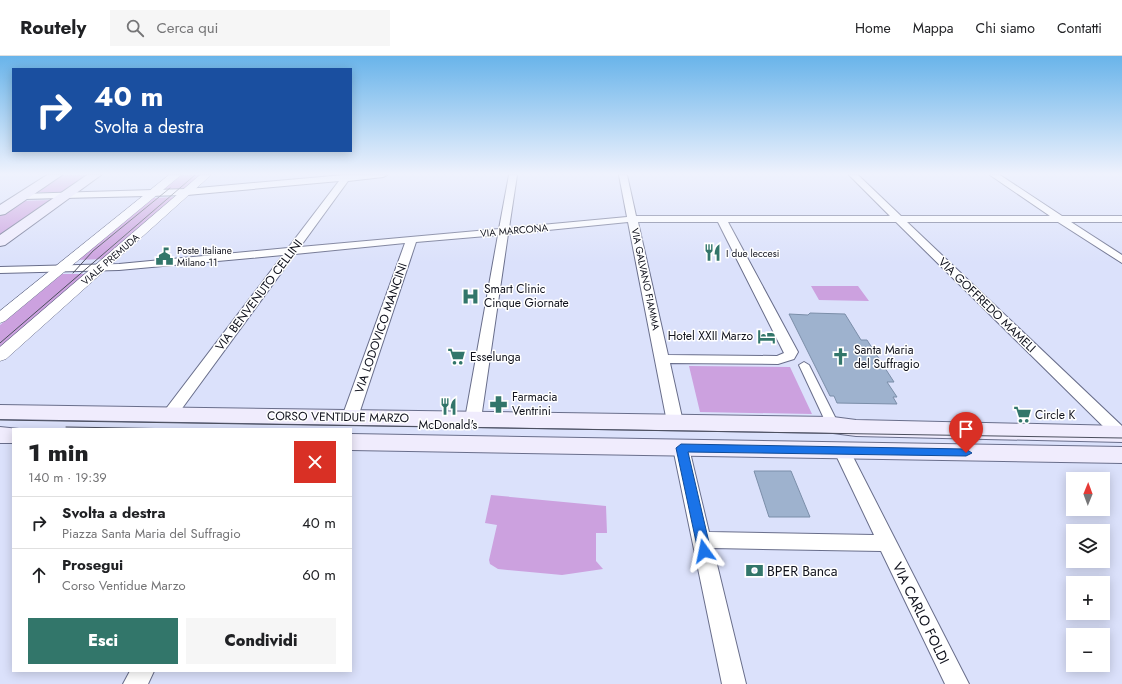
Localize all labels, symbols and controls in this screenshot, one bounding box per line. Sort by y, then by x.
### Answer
search box [110,10,390,46]
text: Routely [20,14,86,41]
icon: search [124,17,146,39]
text: Cerca qui [156,17,219,39]
text: Home [855,18,891,38]
text: Mappa [913,18,954,38]
text: Chi siamo [976,18,1035,38]
text: Contatti [1057,18,1102,38]
text: 40 m [94,76,163,117]
icon: right [28,84,80,136]
text: Svolta a destra [94,114,204,140]
street label: VIA MARCONA [479,220,549,241]
street label: VIA GALVANO FIAMMA [627,227,664,332]
street label: VIALE PREMUDA [78,230,143,289]
street label: VIA BENVENUTO CELLINI [211,236,307,354]
place label: Poste Italiane Milano 11 [177,243,232,270]
restaurant icon: I due leccesi [703,243,723,263]
public building icon: Poste Italiane Milano 11 [154,246,174,266]
place label: I due leccesi [726,246,779,261]
street label: VIA GOFFREDO MAMELI [934,253,1040,357]
street label: VIA LODOVICO MANCINI [350,260,412,396]
place label: Smart Clinic Cinque Giornate [484,280,569,312]
hospital icon: Smart Clinic Cinque Giornate [461,286,481,306]
hotel icon: Hotel XXII Marzo [756,326,776,346]
place label: Hotel XXII Marzo [668,327,753,345]
place label: Santa Maria del Suffragio [854,341,920,373]
supermarket icon: Esselunga [447,347,467,367]
church icon: Santa Maria del Suffragio [831,347,851,367]
place label: Esselunga [470,348,521,366]
place label: Farmacia Ventrini [512,388,558,420]
pharmacy icon: Farmacia Ventrini [489,394,509,414]
restaurant icon: McDonald's [438,396,458,416]
supermarket icon: Circle K [1012,405,1032,425]
place label: Circle K [1035,406,1076,424]
street label: CORSO VENTIDUE MARZO [267,407,409,427]
pin [949,412,983,453]
place label: McDonald's [419,416,478,434]
icon: arrive [955,418,977,440]
text: 1 min [28,435,89,470]
button: close [294,441,336,483]
text: 140 m · 19:39 [28,468,107,487]
north arrow [1066,472,1110,516]
map controls [1066,472,1110,672]
text: Svolta a destra [62,502,166,524]
icon: right [28,512,50,534]
text: 40 m [302,512,336,534]
text: Piazza Santa Maria del Suffragio [62,524,241,543]
button: layers [1066,524,1110,568]
position arrow [683,530,725,572]
text: Prosegui [62,554,123,576]
street label: VIA CARLO FOLDI [888,559,954,667]
bank icon: BPER Banca [744,561,764,581]
place label: BPER Banca [767,561,838,581]
icon: ahead [28,564,50,586]
text: 60 m [302,564,336,586]
text: Corso Ventidue Marzo [62,576,186,595]
button: + [1066,576,1110,620]
button: Esci [28,618,178,664]
button: Condividi [186,618,336,664]
button: − [1066,628,1110,672]

